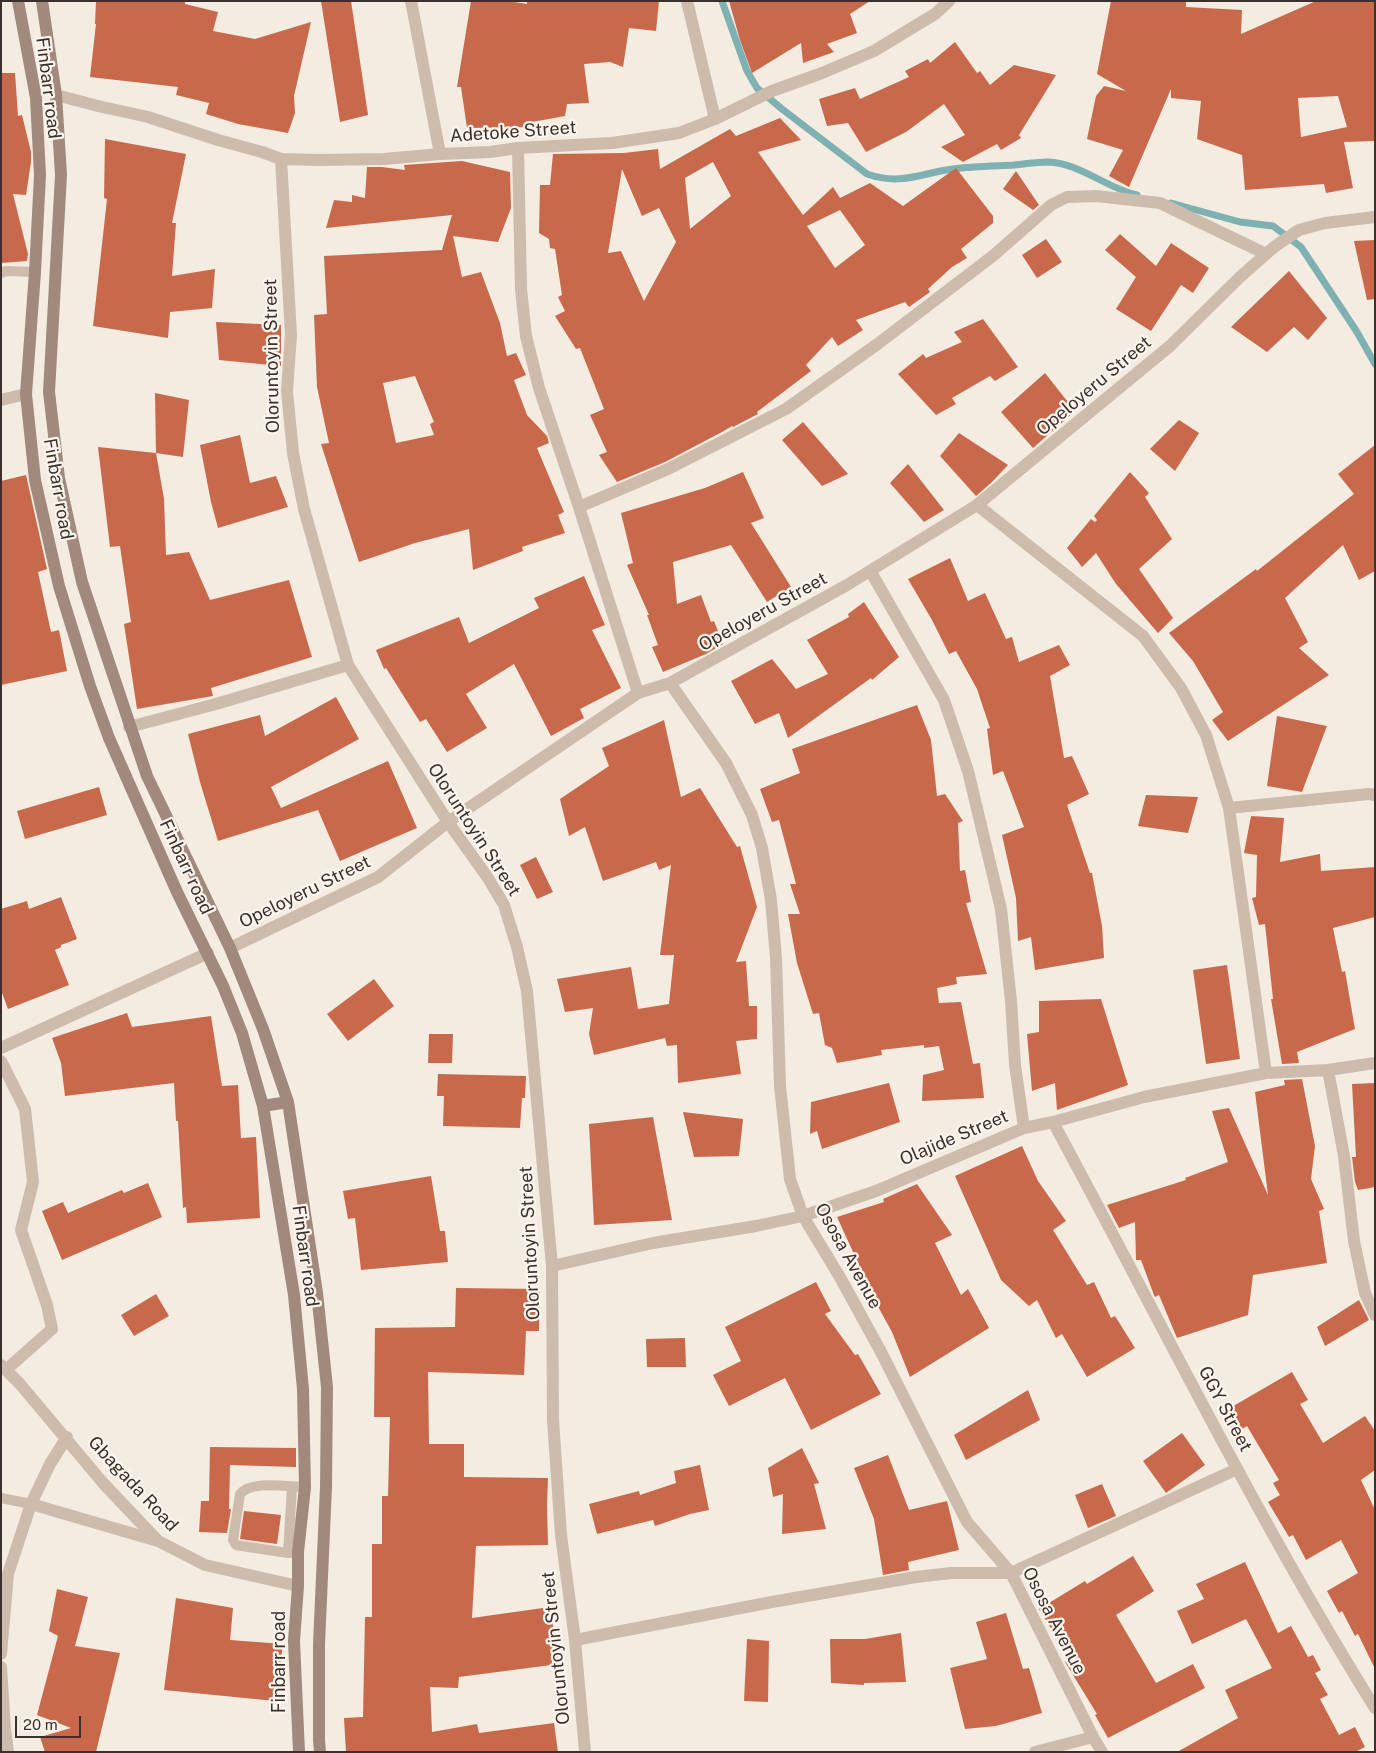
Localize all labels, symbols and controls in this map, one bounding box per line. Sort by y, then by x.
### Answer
street label: Finbarr road [31,36,65,140]
street label: Adetoke Street [449,117,577,147]
street label: Oloruntoyin Street [260,279,284,433]
street label: Opeloyeru Street [1032,332,1156,440]
street label: Finbarr road [38,437,78,541]
street label: Opeloyeru Street [695,568,831,656]
street label: Oloruntoyin Street [423,759,525,901]
street label: Finbarr road [155,816,217,918]
street label: Opeloyeru Street [236,851,374,933]
street label: Olajide Street [897,1105,1011,1171]
street label: Oloruntoyin Street [515,1165,545,1321]
street label: Ososa Avenue [810,1199,886,1313]
street label: Finbarr road [287,1204,323,1308]
street label: GGY Street [1194,1363,1256,1455]
street label: Gbagada Road [83,1432,183,1536]
street label: Ososa Avenue [1018,1564,1090,1678]
street label: Oloruntoyin Street [537,1570,575,1726]
street label: Finbarr road [268,1611,290,1713]
scale bar [18,1706,84,1738]
text: 20 m [23,1716,58,1733]

